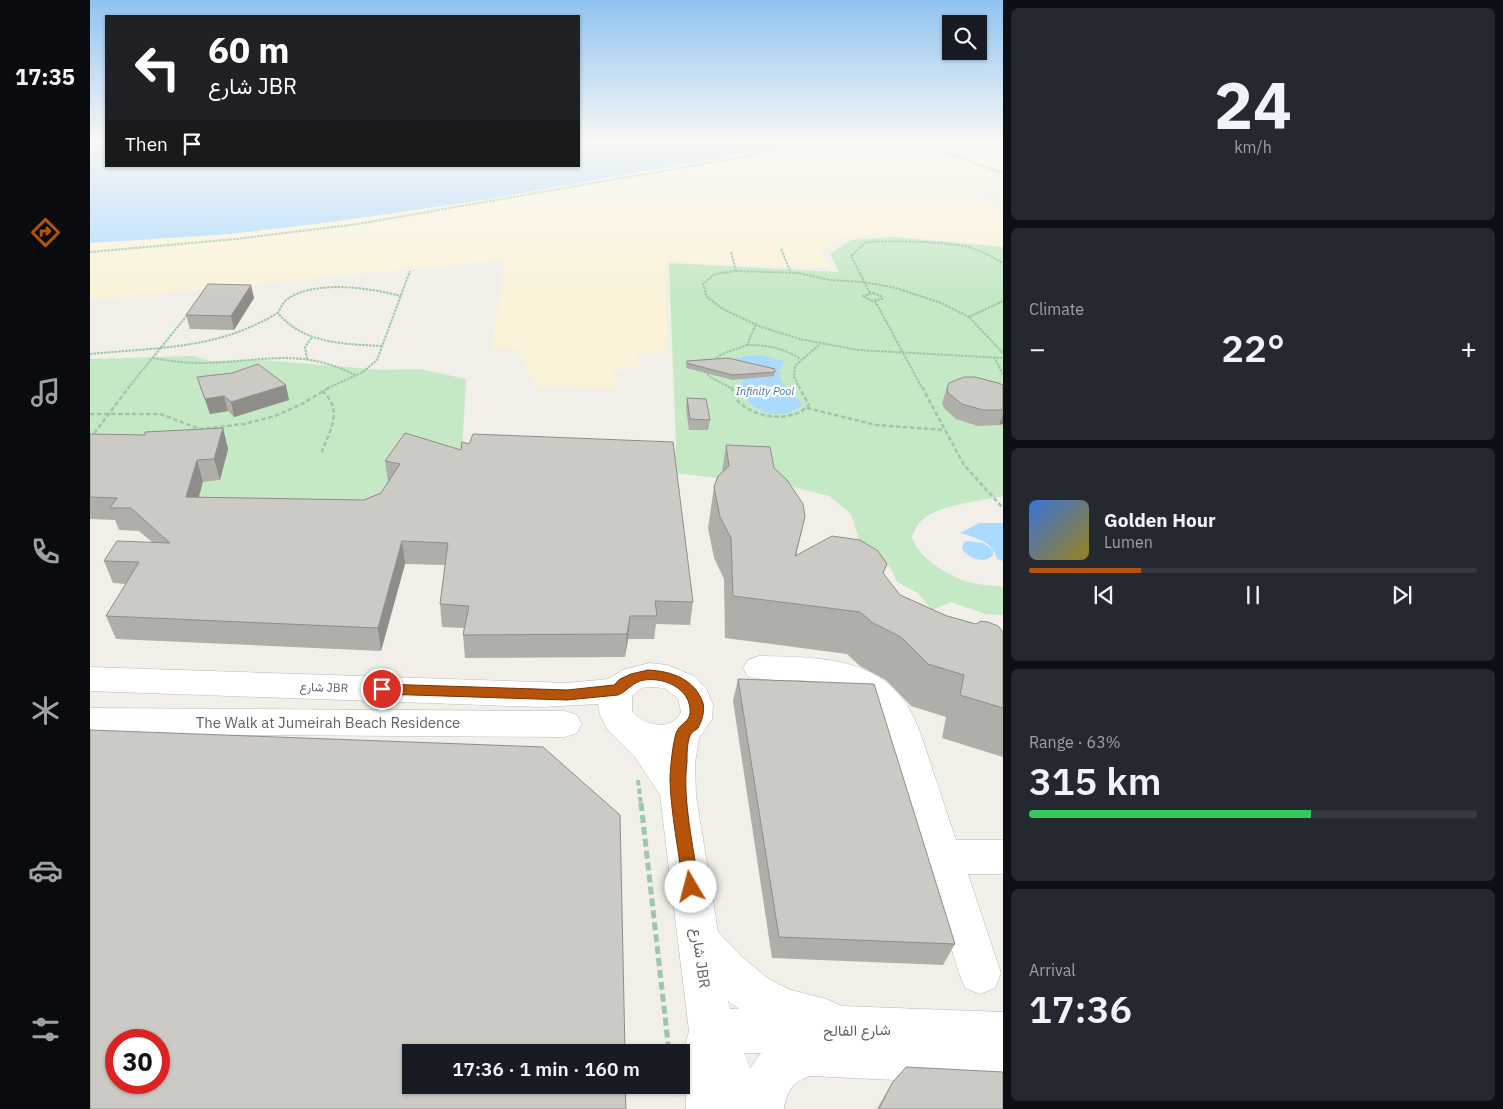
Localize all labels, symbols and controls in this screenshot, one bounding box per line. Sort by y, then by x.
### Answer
map controls [942,15,987,60]
button: search [942,15,987,60]
text: 60 m [208,27,290,73]
icon: left [125,35,190,100]
text: 17:35 [15,62,75,91]
text: 24 [1214,62,1292,147]
text: شارع JBR [208,71,297,100]
icon: arrive [178,130,206,158]
text: Then [125,132,168,156]
text: km/h [1234,137,1272,157]
icon: directions [28,215,63,250]
text: Climate [1029,299,1084,319]
text: 22° [1221,323,1285,372]
text: − [1029,330,1046,367]
text: + [1460,330,1477,367]
icon: music [28,375,63,410]
water label: Infinity Pool [736,384,794,398]
text: Golden Hour [1104,508,1216,532]
text: Lumen [1104,532,1153,552]
icon: phone [28,534,63,569]
icon: previous [1090,581,1118,609]
icon: pause [1239,581,1267,609]
icon: next [1388,581,1416,609]
pin [361,668,403,710]
icon: arrive [368,675,396,703]
street label: شارع JBR [299,679,349,697]
icon: climate [28,693,63,728]
street label: The Walk at Jumeirah Beach Residence [196,713,460,732]
text: Range · 63% [1029,732,1121,752]
text: 315 km [1029,756,1161,805]
icon: car [28,853,63,888]
position arrow [664,860,716,912]
street label: شارع JBR [685,927,715,990]
text: Arrival [1029,960,1076,980]
text: 17:36 [1029,984,1132,1033]
icon: filters [28,1012,63,1047]
street label: شارع الفالح [823,1020,891,1042]
speed limit sign: 30 [105,1029,170,1094]
text: 17:36 · 1 min · 160 m [452,1057,640,1081]

